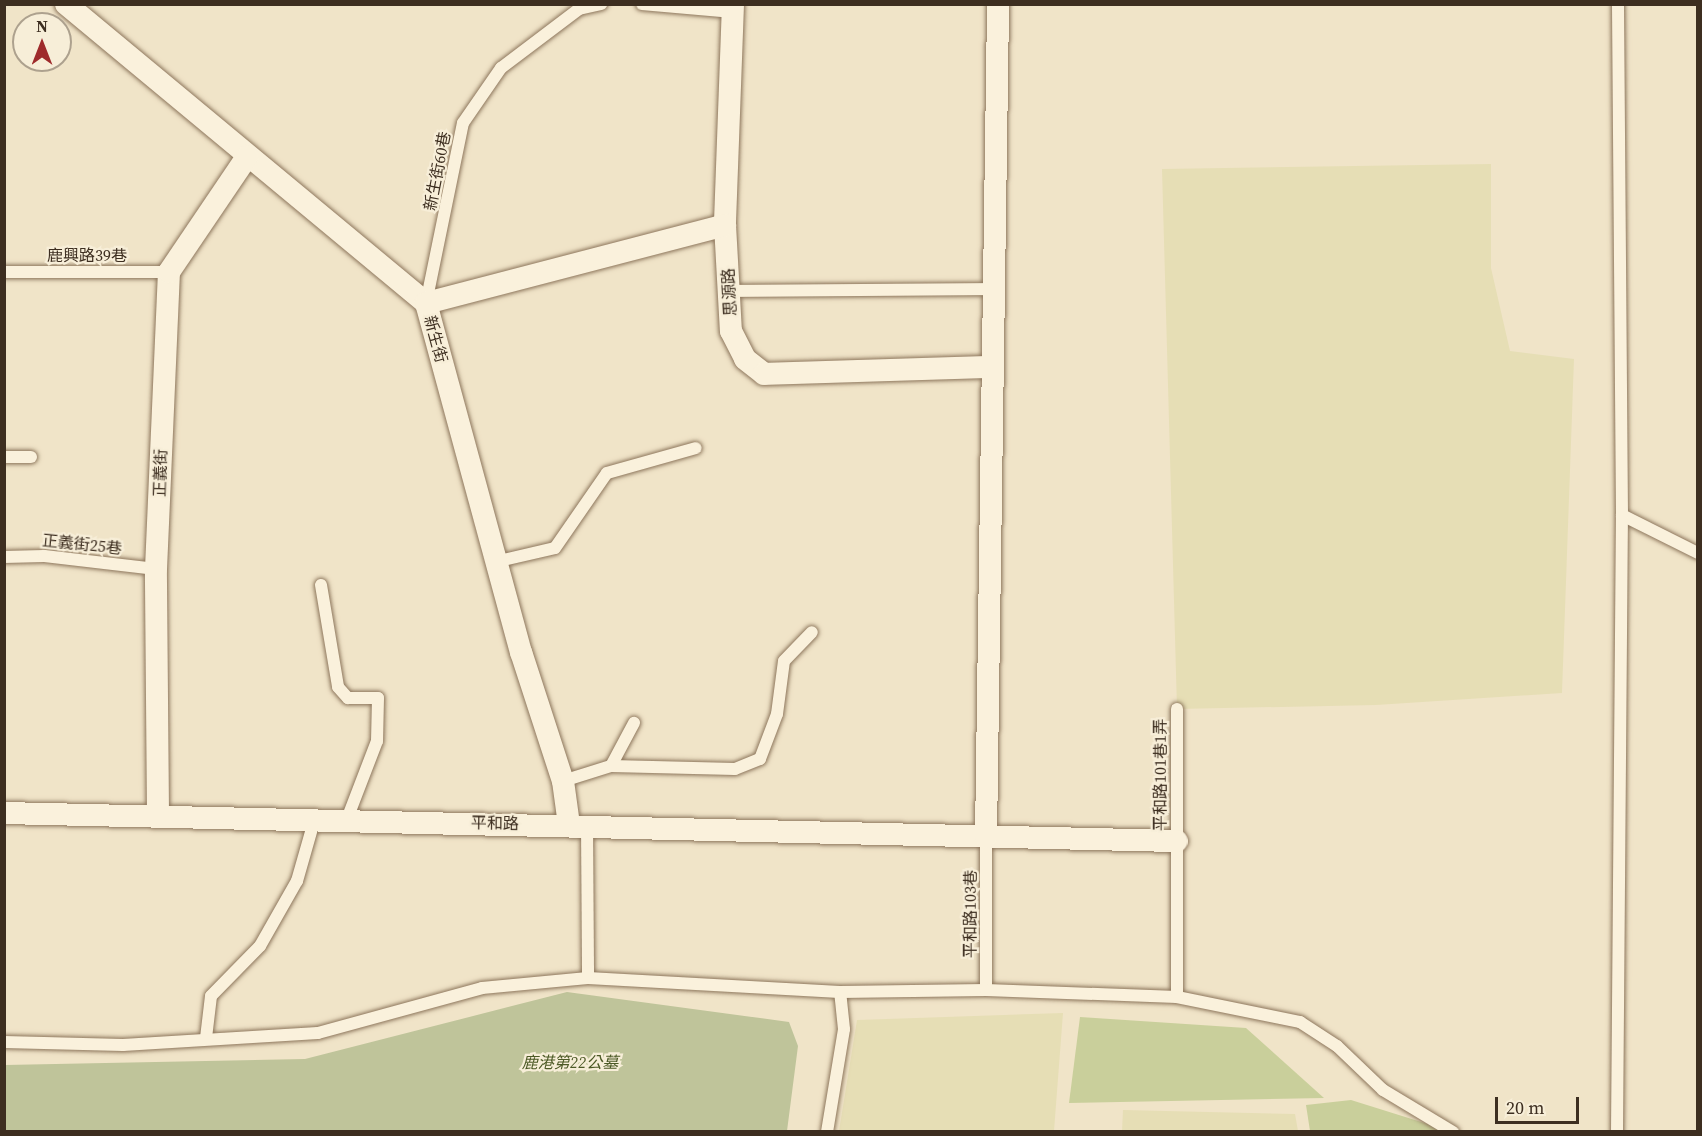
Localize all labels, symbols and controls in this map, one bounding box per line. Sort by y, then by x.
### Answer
north arrow [12,12,72,72]
text: N [36,15,48,37]
street label: 新生街60巷 [420,130,454,212]
street label: 鹿興路39巷 [47,245,127,265]
street label: 思源路 [718,268,740,316]
street label: 新生街 [421,313,451,365]
street label: 正義街 [150,449,170,497]
street label: 正義街25巷 [41,530,123,558]
street label: 平和路101巷1弄 [1150,719,1170,831]
street label: 平和路 [471,813,519,833]
street label: 平和路103巷 [960,870,980,958]
park label: 鹿港第22公墓 [522,1052,618,1072]
scale bar [1498,1085,1582,1123]
text: 20 m [1506,1095,1544,1120]

